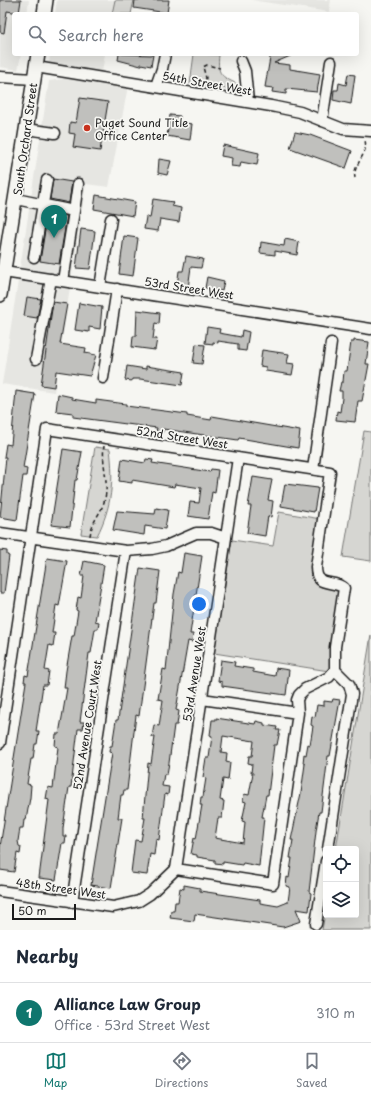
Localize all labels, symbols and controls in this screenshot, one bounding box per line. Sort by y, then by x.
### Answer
search box [12,12,359,56]
icon: search [26,23,48,45]
text: Search here [58,23,144,46]
street label: 54th Street West [161,67,254,99]
street label: South Orchard Street [9,81,41,196]
place label: Puget Sound Title Office Center [95,114,188,144]
marker: Puget Sound Title Office Center [82,123,92,133]
pin: 1 [41,205,67,238]
street label: 53rd Street West [143,273,236,304]
street label: 52nd Street West [135,421,230,453]
your location [189,594,209,614]
street label: 53rd Avenue West [178,625,210,723]
street label: 52nd Avenue Court West [68,658,106,791]
map controls [323,846,359,918]
button: locate [323,846,359,882]
street label: 48th Street West [15,873,108,903]
button: layers [323,882,359,918]
scale bar [12,902,76,921]
text: 50 m [18,902,47,919]
text: Nearby [16,943,78,969]
text: Alliance Law Group [54,992,201,1015]
text: 1 [26,1003,32,1022]
text: 310 m [316,1003,355,1022]
text: Office · 53rd Street West [54,1015,210,1034]
tab: Map [44,1050,67,1091]
tab: Directions [155,1050,208,1091]
tab: Saved [296,1050,327,1091]

